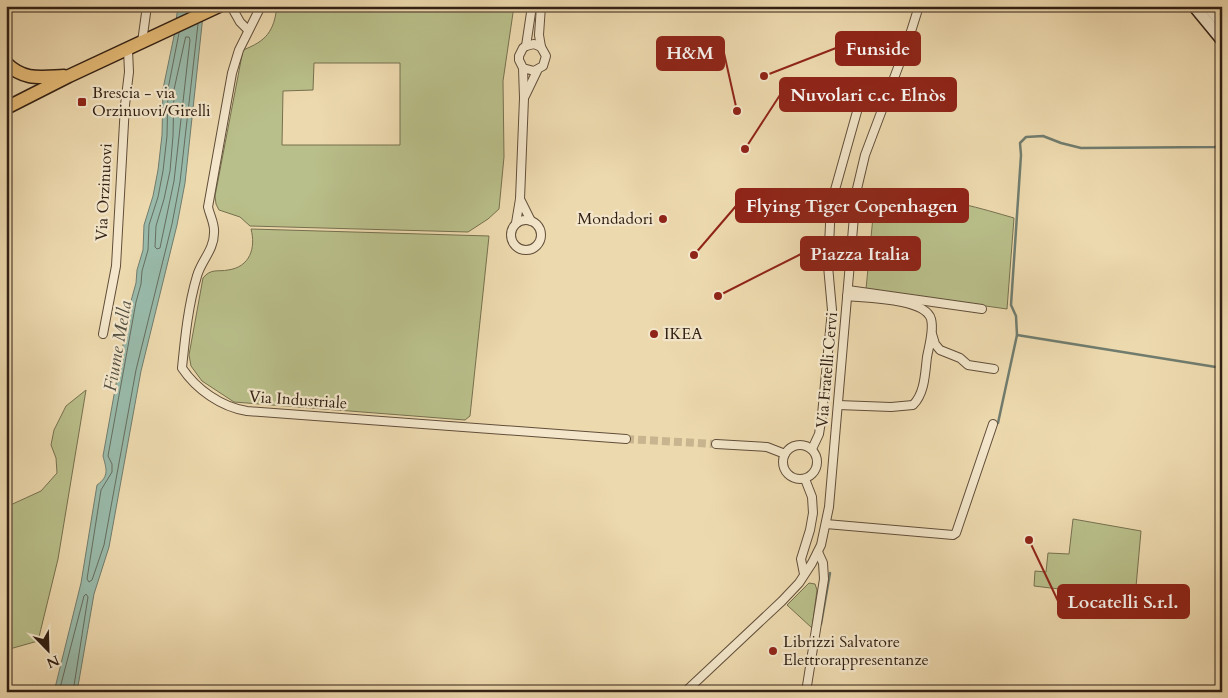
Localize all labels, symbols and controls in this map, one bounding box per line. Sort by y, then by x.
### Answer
callout: Funside [836,32,920,65]
callout: H&M [657,37,724,70]
text: Funside [846,37,910,62]
text: H&M [666,41,714,66]
callout: Nuvolari c.c. Elnòs [780,78,956,111]
place label: Brescia - via Orzinuovi/Girelli [92,82,211,122]
text: Nuvolari c.c. Elnòs [790,83,946,108]
marker: Brescia - via Orzinuovi/Girelli [76,96,88,108]
street label: Via Orzinuovi [90,142,118,241]
callout: Flying Tiger Copenhagen [736,189,968,222]
text: Flying Tiger Copenhagen [746,194,958,219]
place label: Mondadori [577,208,653,230]
marker: Mondadori [657,213,669,225]
callout: Piazza Italia [801,237,920,270]
text: Piazza Italia [810,242,910,267]
water label: Fiume Mella [98,299,138,393]
street label: Via Fratelli Cervi [811,311,843,429]
place label: IKEA [664,323,703,345]
marker: IKEA [648,328,660,340]
street label: Via Industriale [248,386,348,414]
callout: Locatelli S.r.l. [1058,585,1189,618]
text: Locatelli S.r.l. [1067,590,1179,615]
north arrow [22,626,72,676]
place label: Librizzi Salvatore Elettrorappresentanze [783,631,929,671]
marker: Librizzi Salvatore Elettrorappresentanze [767,645,779,657]
text: N [44,650,62,673]

